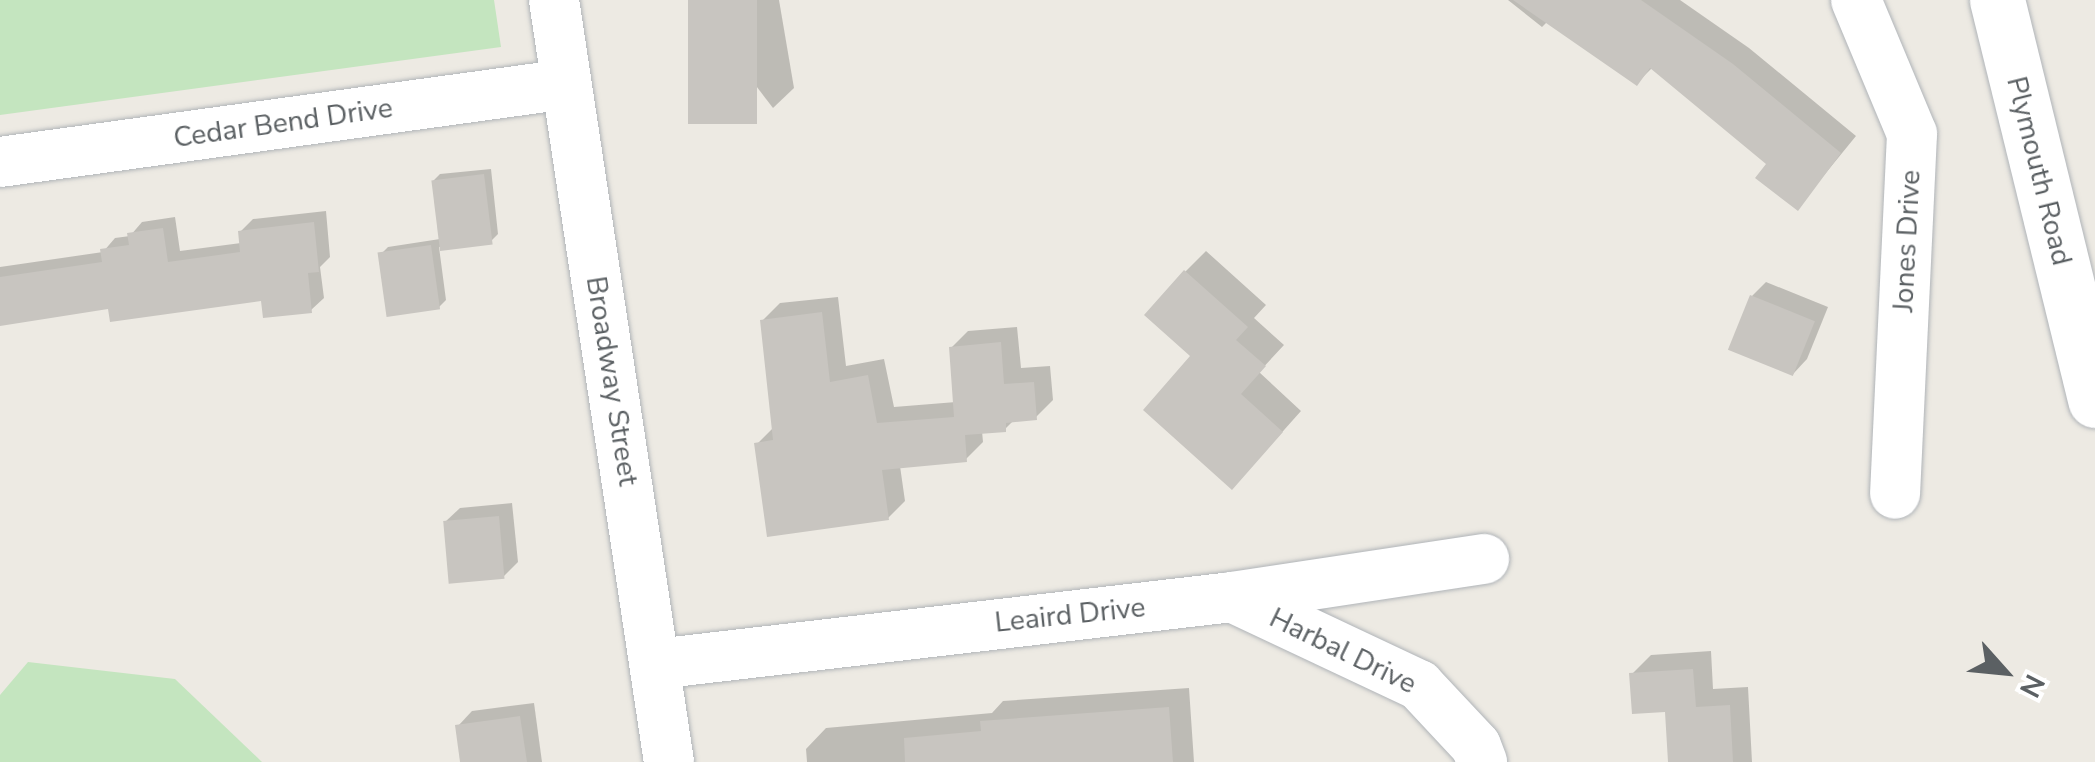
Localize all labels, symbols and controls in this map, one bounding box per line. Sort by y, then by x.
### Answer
street label: Plymouth Road [1999,73,2079,269]
street label: Cedar Bend Drive [171,91,395,155]
street label: Jones Drive [1886,169,1928,313]
street label: Broadway Street [579,274,645,488]
street label: Leaird Drive [993,590,1147,640]
street label: Harbal Drive [1264,601,1422,701]
north arrow [1955,622,2055,722]
text: N [2010,668,2053,704]

